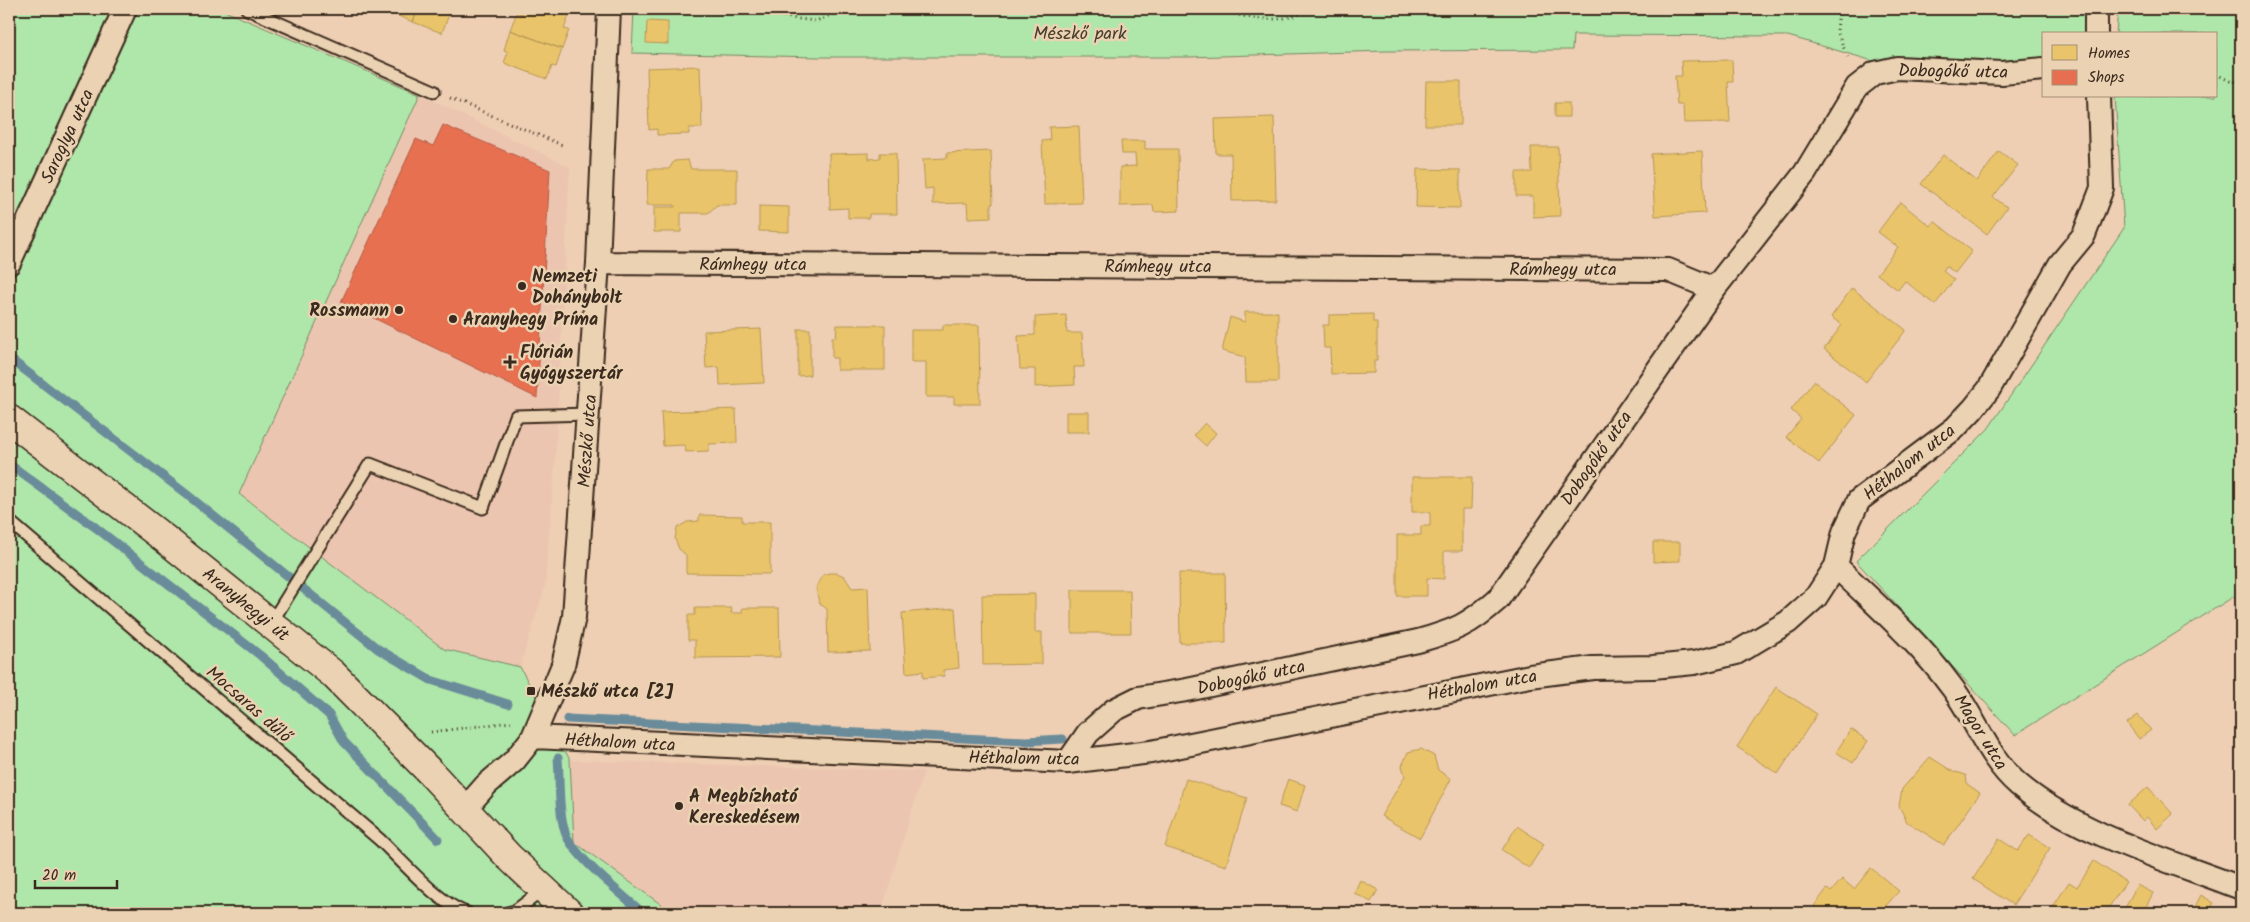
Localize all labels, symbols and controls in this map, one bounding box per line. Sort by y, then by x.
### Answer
park label: Mészkő park [1034,20,1127,49]
legend [2042,32,2218,98]
text: Homes [2088,42,2131,66]
street label: Dobogókő utca [1898,57,2008,88]
text: Shops [2088,66,2125,90]
street label: Saroglya utca [34,85,103,189]
street label: Rámhegy utca [699,251,807,280]
street label: Rámhegy utca [1104,253,1212,282]
street label: Rámhegy utca [1509,256,1617,285]
place label: Nemzeti Dohánybolt [532,263,623,313]
marker: Nemzeti Dohánybolt [516,280,528,292]
place label: Rossmann [309,297,389,326]
marker: Rossmann [393,304,405,316]
place label: Aranyhegy Príma [463,306,598,335]
marker: Aranyhegy Príma [447,313,459,325]
place label: Flórián Gyógyszertár [520,339,624,389]
marker: Flórián Gyógyszertár [504,356,516,368]
street label: Mészkő utca [571,393,606,489]
street label: Dobogókő utca [1554,406,1641,512]
street label: Héthalom utca [1857,418,1963,509]
street label: Aranyhegyi út [195,561,296,650]
street label: Dobogókő utca [1195,653,1308,704]
street label: Mocsaras dűlő [199,659,299,752]
street label: Héthalom utca [1425,663,1540,710]
place label: Mészkő utca [2] [541,678,674,707]
marker: Mészkő utca [2] [525,685,537,697]
street label: Magor utca [1945,689,2014,776]
street label: Héthalom utca [564,726,676,761]
street label: Héthalom utca [968,744,1080,775]
place label: A Megbízható Kereskedésem [689,783,800,833]
marker: A Megbízható Kereskedésem [673,800,685,812]
scale bar [35,857,118,889]
text: 20 m [42,864,76,888]

